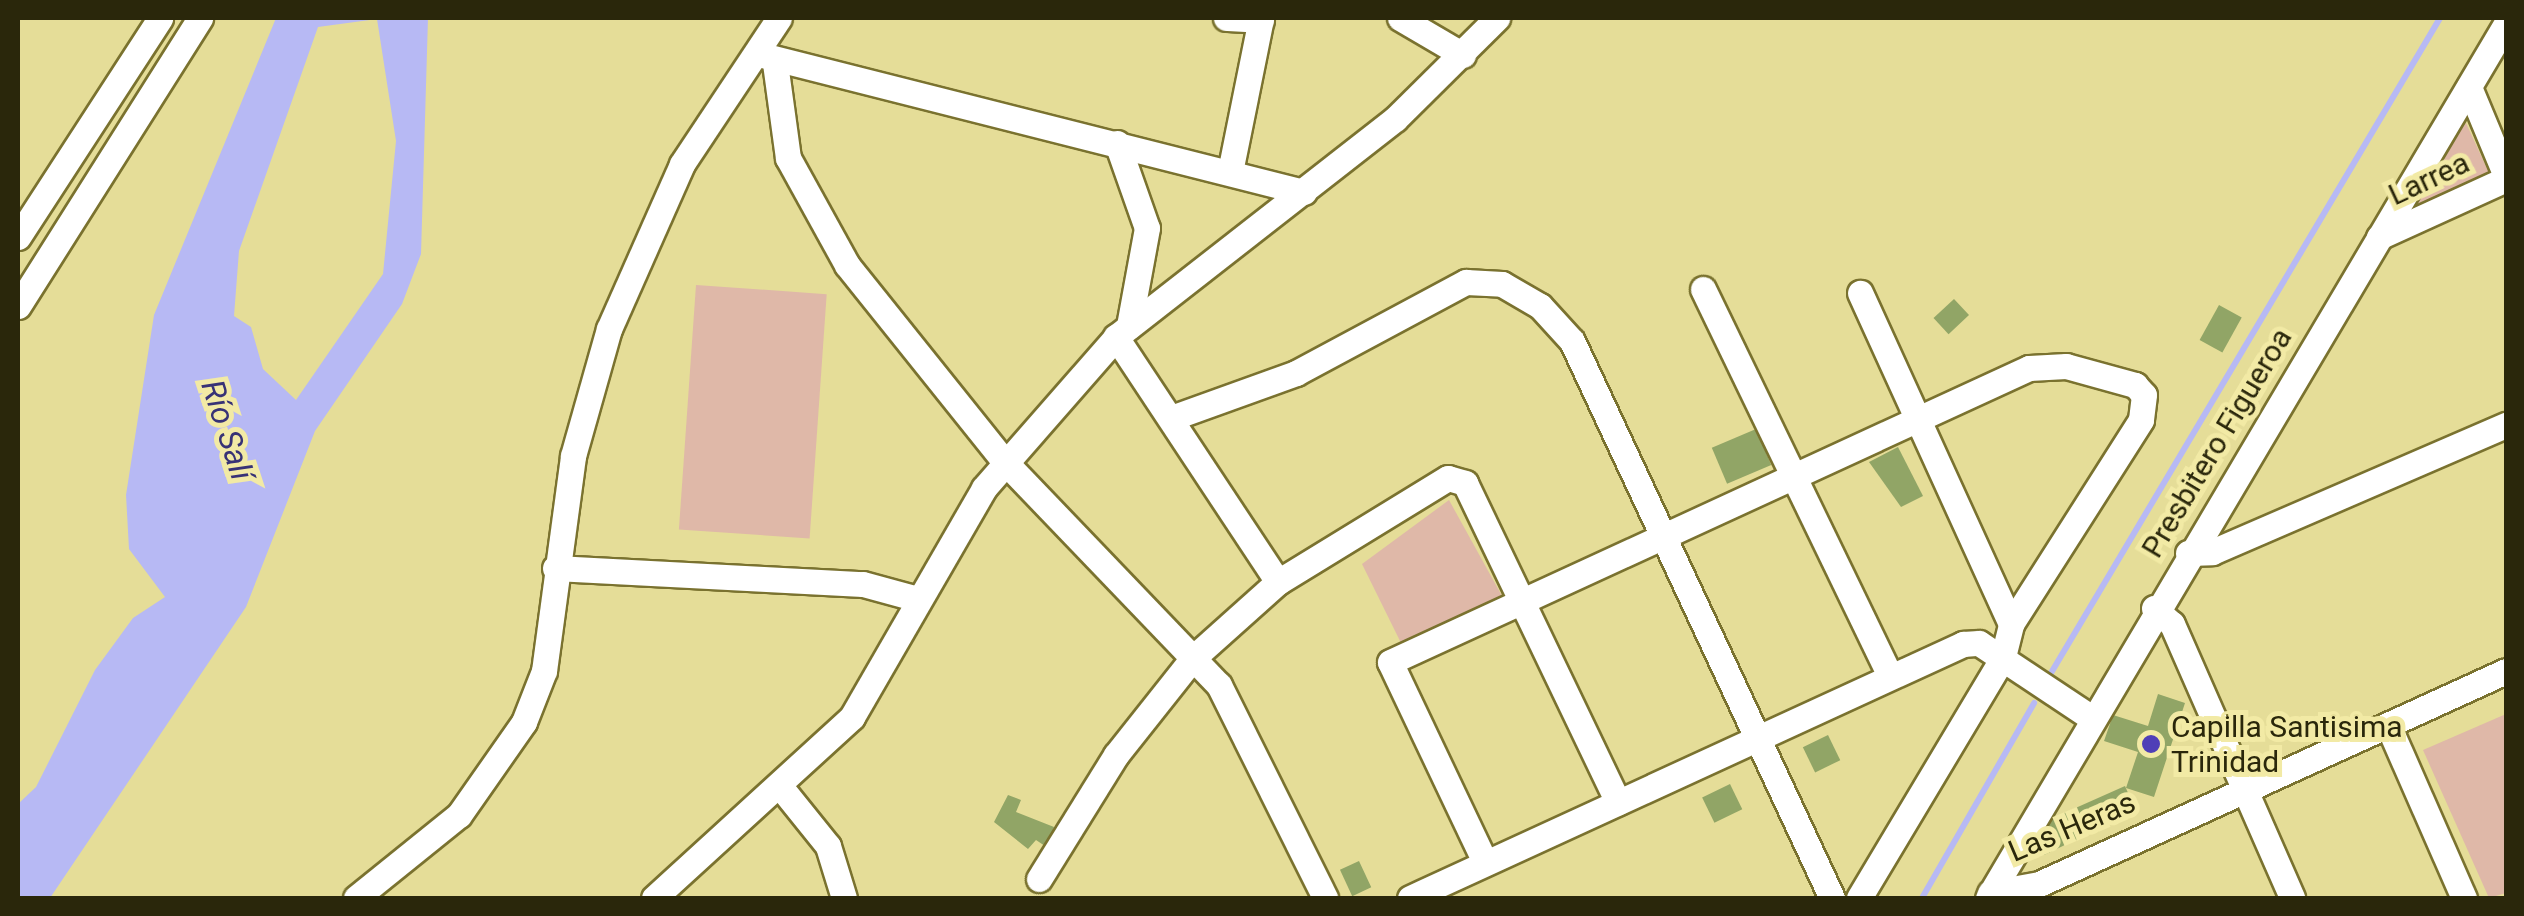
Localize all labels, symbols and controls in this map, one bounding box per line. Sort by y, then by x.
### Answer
street label: Larrea [2383,145,2475,213]
street label: Presbitero Figueroa [2134,322,2300,564]
water label: Río Salí [193,375,261,485]
place label: Capilla Santisima Trinidad [2171,709,2403,780]
marker: Capilla Santisima Trinidad [2140,733,2162,755]
street label: Las Heras [2003,784,2141,870]

